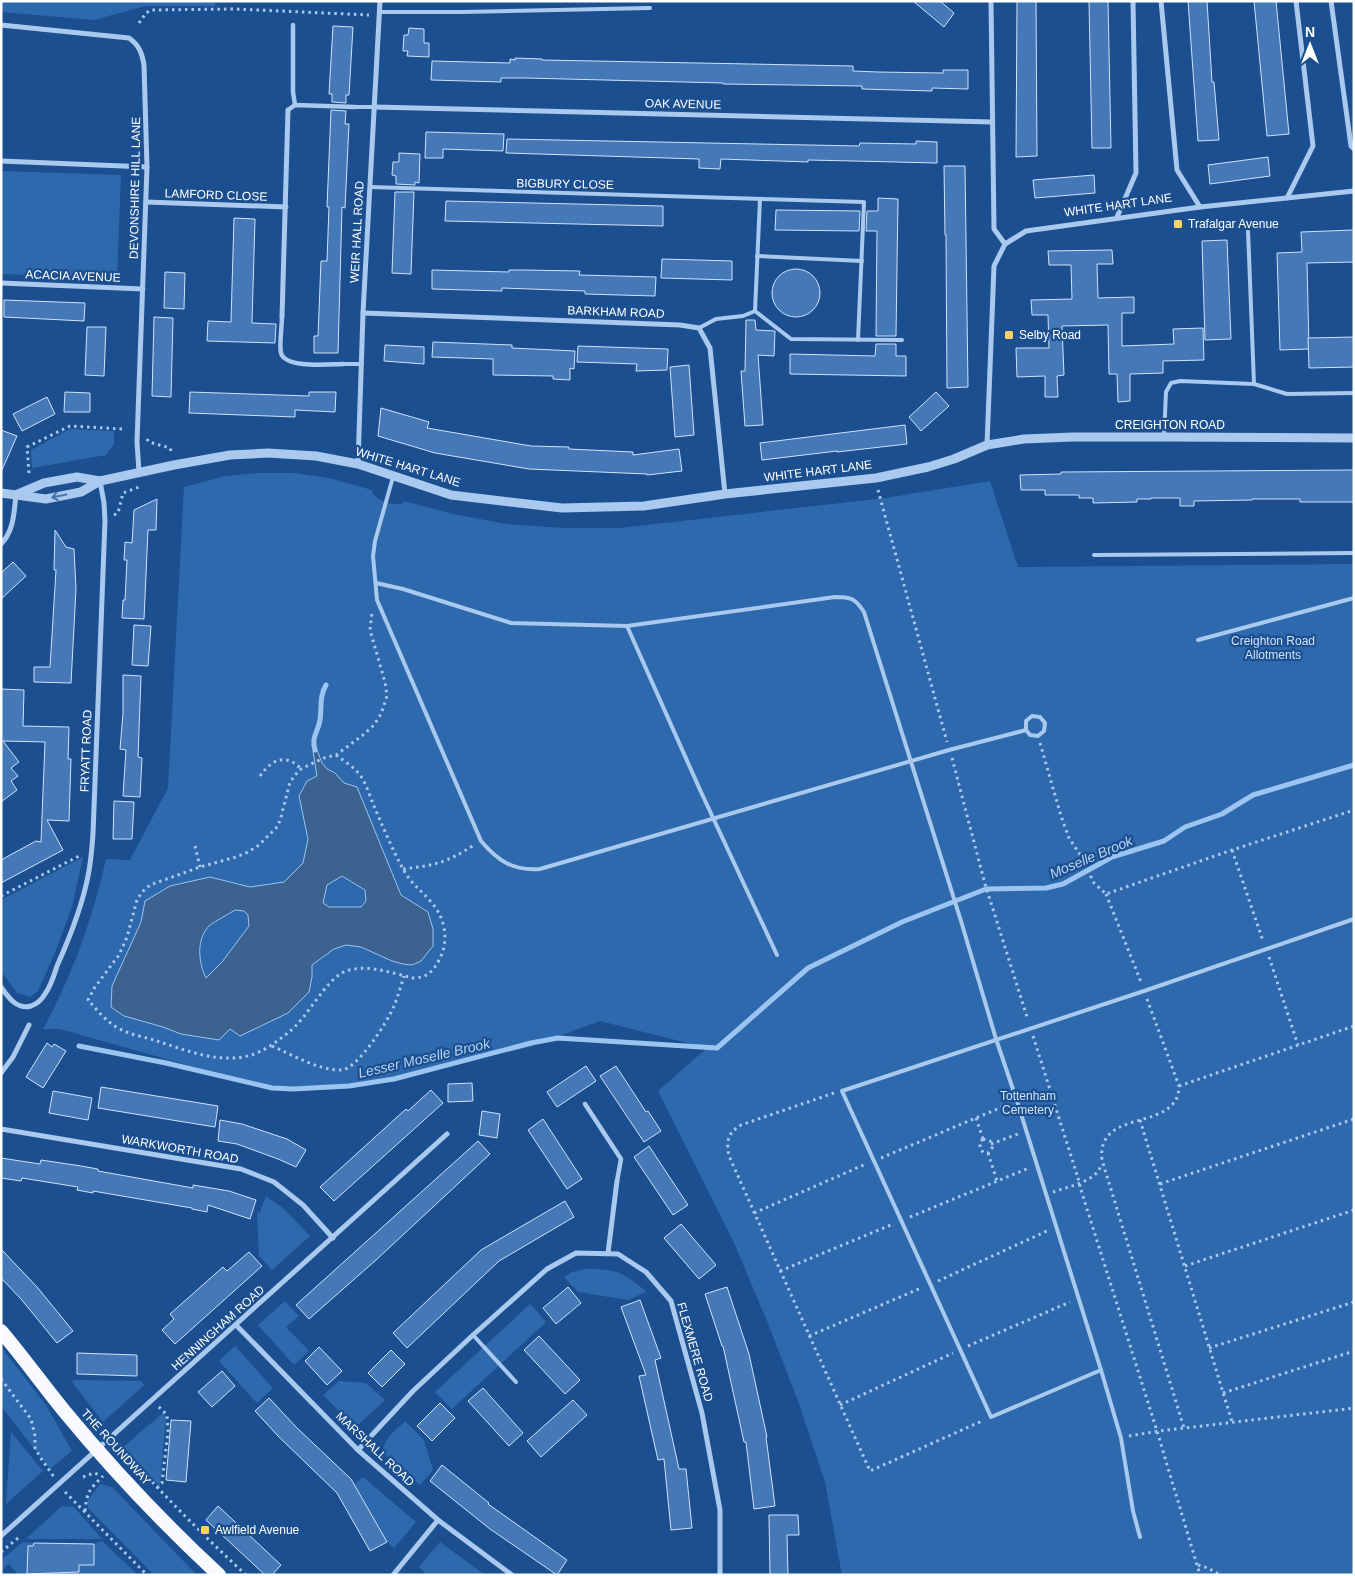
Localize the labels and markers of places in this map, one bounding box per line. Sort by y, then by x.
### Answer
place label: Trafalgar Avenue [1188,217,1279,231]
marker: Trafalgar Avenue [1172,218,1184,230]
place label: Selby Road [1019,328,1081,342]
marker: Selby Road [1003,329,1015,341]
place label: Awlfield Avenue [215,1523,300,1537]
marker: Awlfield Avenue [199,1524,211,1536]

